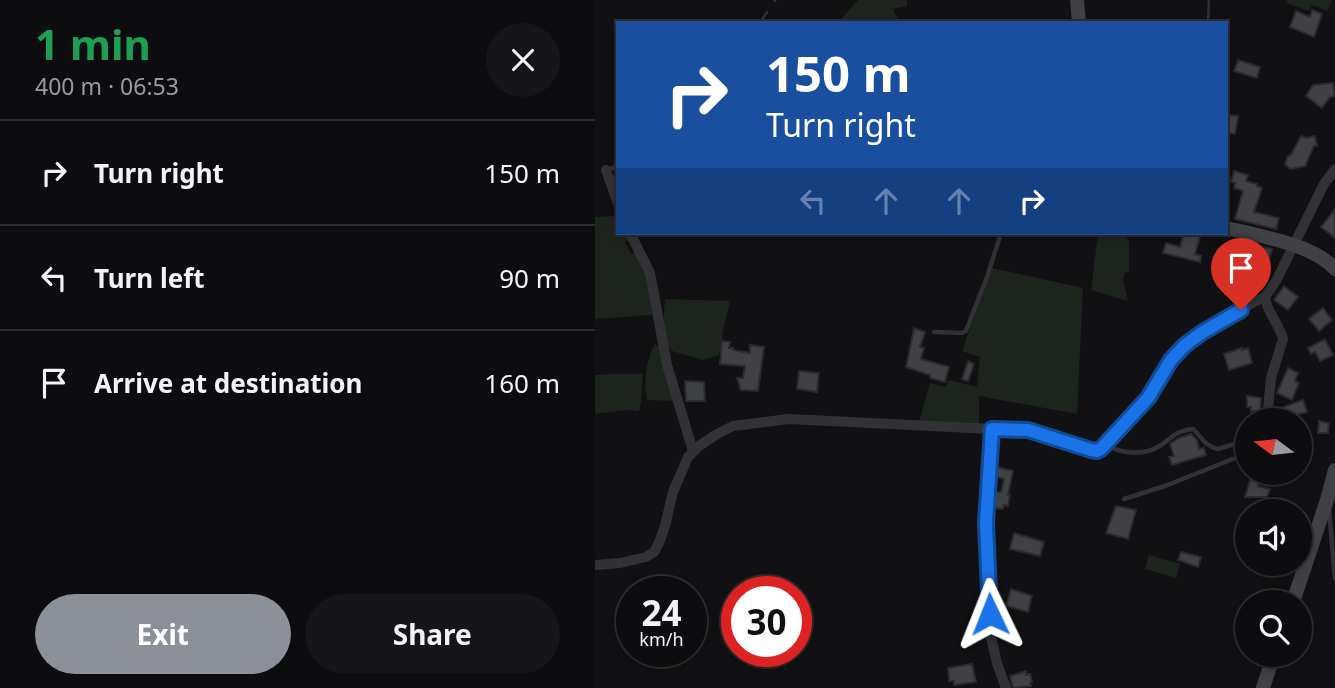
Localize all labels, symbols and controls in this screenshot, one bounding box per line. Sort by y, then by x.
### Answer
text: 1 min [35,15,151,72]
button: close [486,23,560,97]
text: 150 m [766,40,911,106]
icon: right [651,49,742,140]
text: 400 m · 06:53 [35,70,179,102]
text: Turn right [766,103,916,146]
icon: right [35,154,73,192]
text: Turn right [94,155,224,191]
text: 150 m [484,155,560,191]
icon: left [794,182,832,220]
icon: ahead [867,182,905,220]
icon: ahead [940,182,978,220]
icon: right [1013,182,1051,220]
pin [1211,238,1271,310]
icon: arrive [1222,249,1260,287]
icon: left [35,259,73,297]
text: Turn left [94,260,205,296]
text: 90 m [499,260,560,296]
icon: arrive [35,364,73,402]
text: Arrive at destination [94,365,363,401]
text: 160 m [484,365,560,401]
north arrow [1235,408,1313,485]
map controls [1235,408,1312,667]
button: sound [1235,499,1312,576]
speed limit sign: 30 [721,576,812,667]
position arrow [953,577,1027,651]
text: 24 [641,589,682,636]
button: search [1235,590,1312,667]
button: Exit [35,594,291,674]
button: Share [305,594,560,674]
text: km/h [639,627,684,651]

